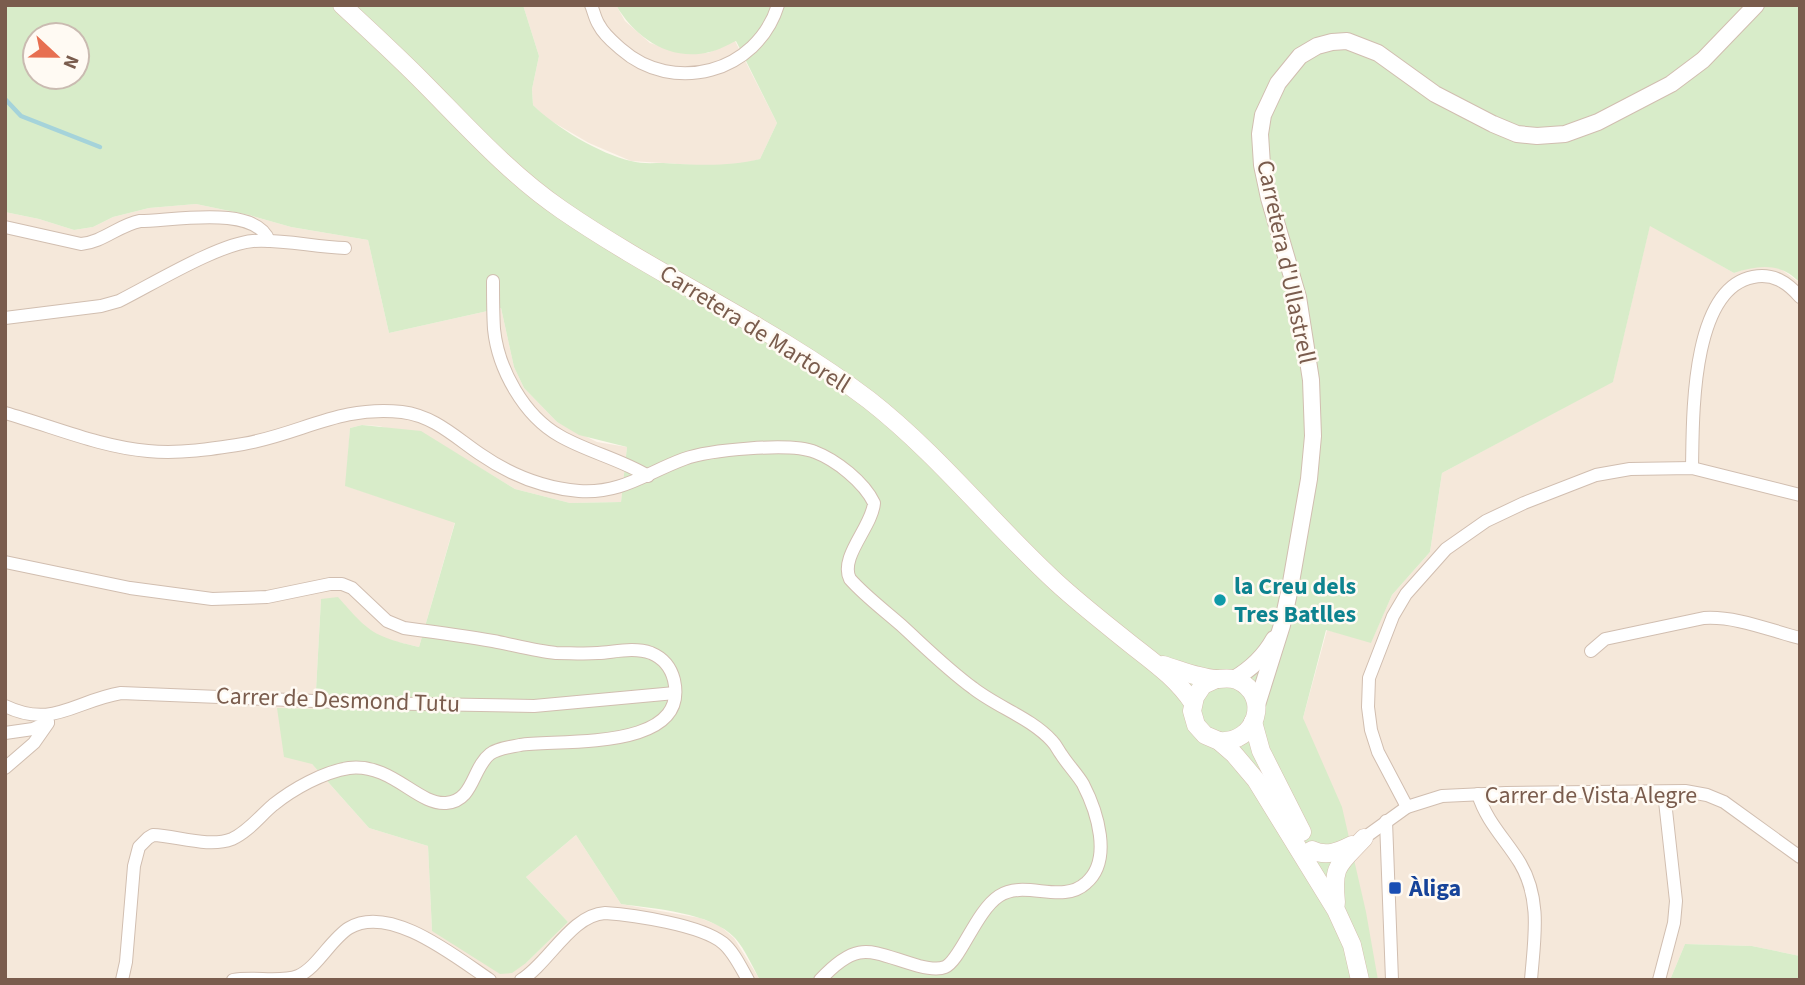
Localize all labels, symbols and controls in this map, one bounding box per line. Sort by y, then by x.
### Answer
north arrow [21,21,91,91]
text: N [55,51,85,73]
street label: Carretera d'Ullastrell [1247,157,1325,367]
street label: Carretera de Martorell [653,256,857,402]
place label: la Creu dels Tres Batlles [1234,569,1356,632]
marker: la Creu dels Tres Batlles [1212,592,1228,608]
street label: Carrer de Desmond Tutu [215,678,461,722]
street label: Carrer de Vista Alegre [1485,778,1697,813]
place label: Àliga [1408,871,1461,906]
marker: Àliga [1387,880,1403,896]

